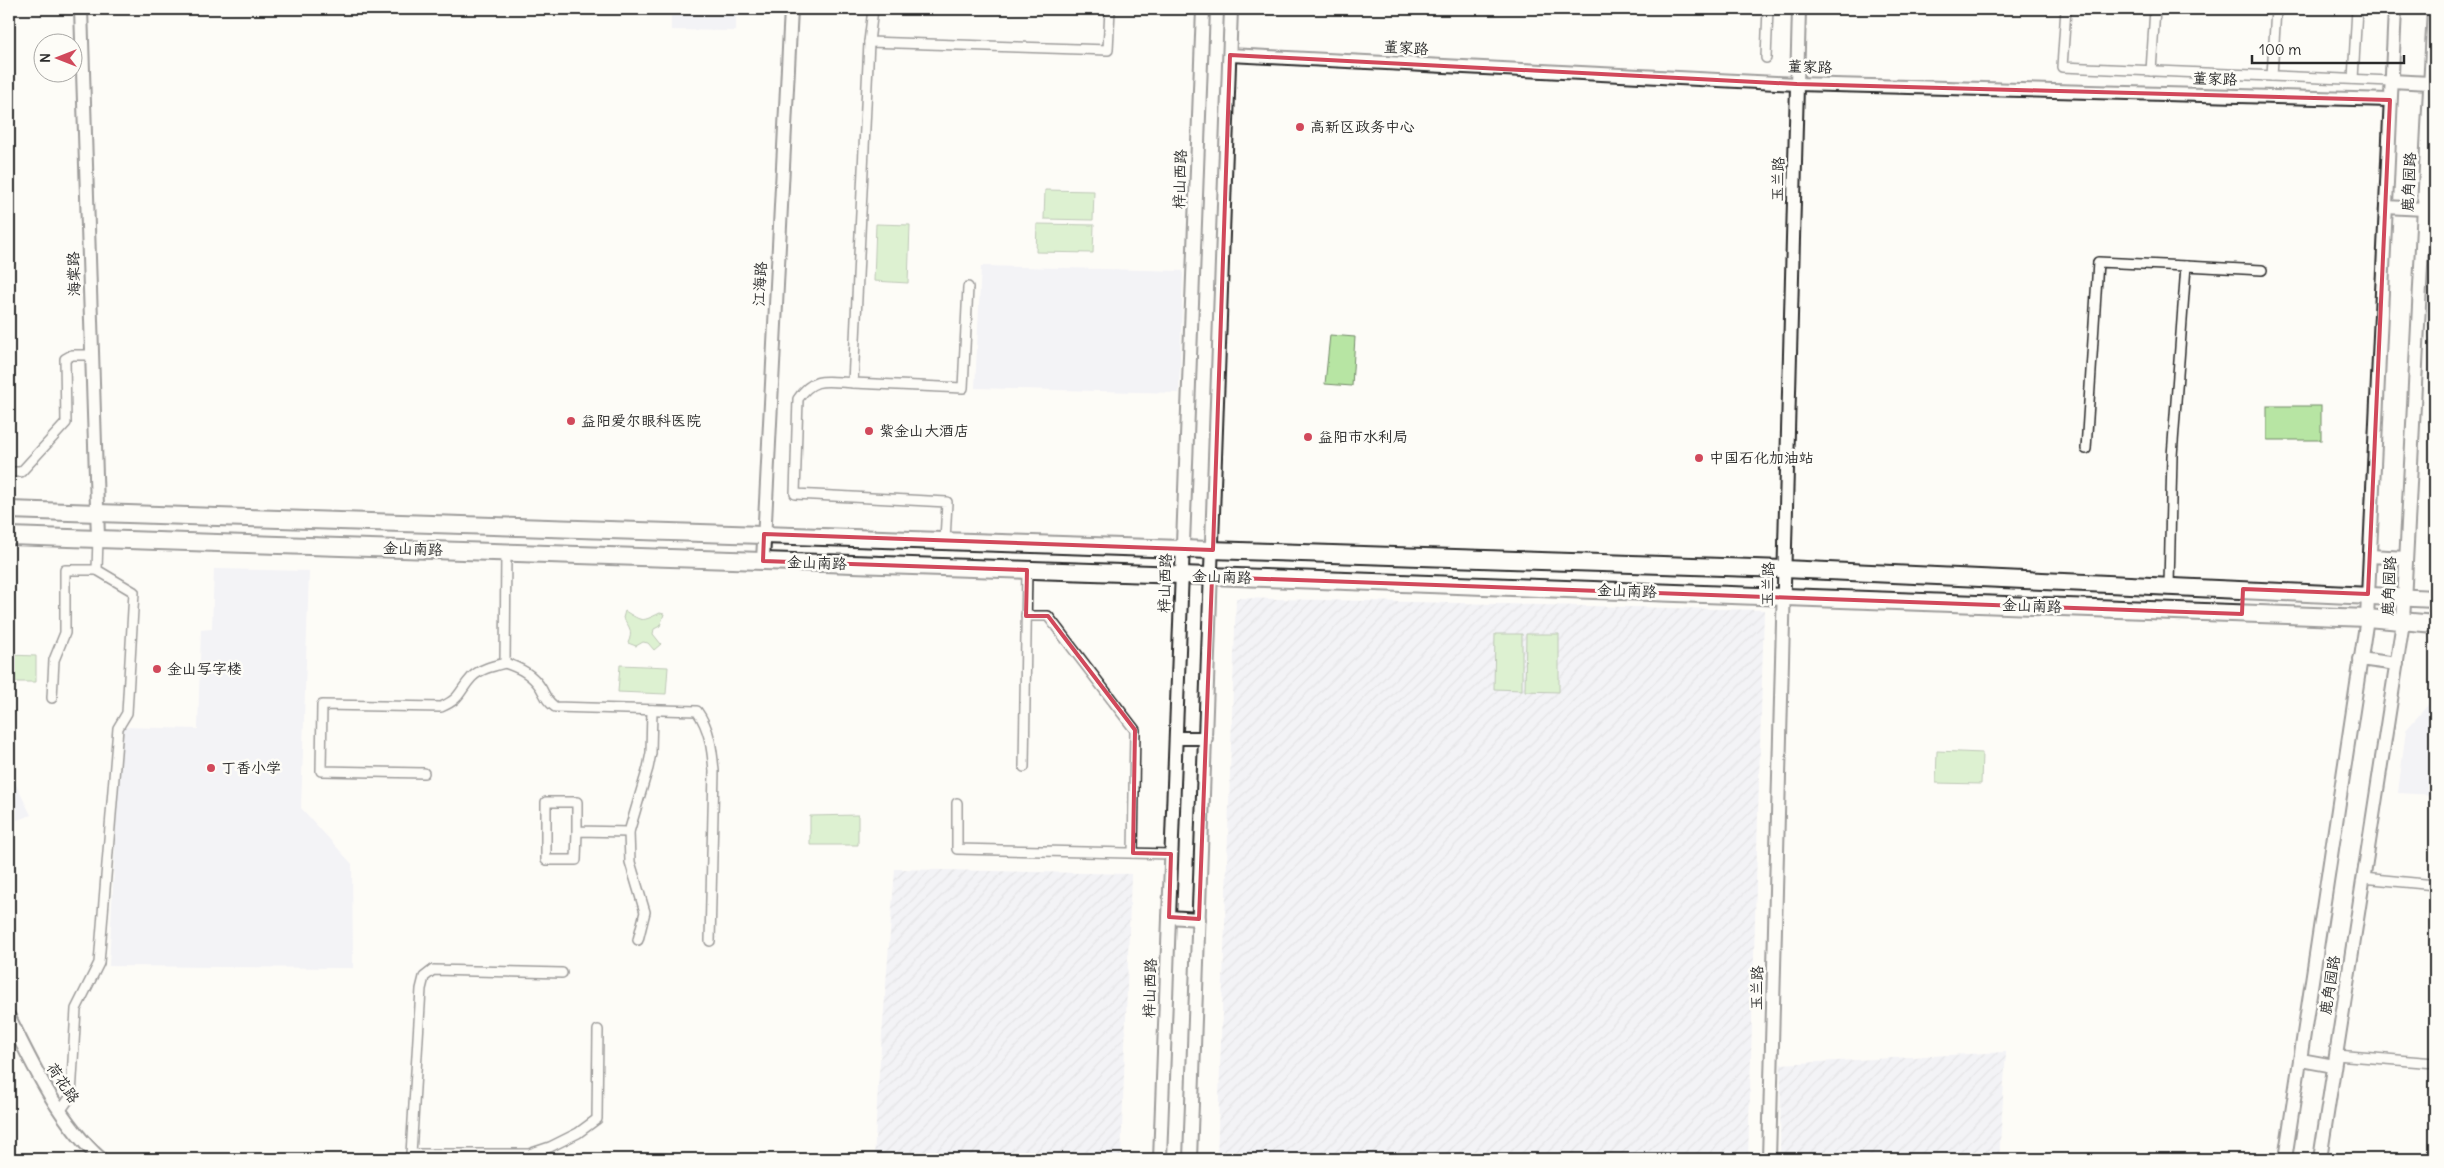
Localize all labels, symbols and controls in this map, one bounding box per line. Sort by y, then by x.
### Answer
north arrow [32,32,82,82]
scale bar [2252,32,2404,64]
street label: 董家路 [1383,37,1429,58]
text: 100 m [2259,40,2301,59]
text: N [36,53,54,63]
street label: 董家路 [1787,56,1833,77]
street label: 董家路 [2192,68,2238,89]
place label: 高新区政务中心 [1310,117,1415,136]
marker: 高新区政务中心 [1294,121,1306,133]
street label: 梓山西路 [1169,149,1190,209]
street label: 鹿角园路 [2397,152,2420,212]
street label: 玉兰路 [1767,156,1788,202]
street label: 海棠路 [63,251,84,297]
street label: 江海路 [749,261,770,307]
place label: 益阳爱尔眼科医院 [581,411,701,430]
marker: 益阳爱尔眼科医院 [565,415,577,427]
place label: 紫金山大酒店 [879,421,969,440]
marker: 紫金山大酒店 [863,425,875,437]
place label: 益阳市水利局 [1318,427,1408,446]
marker: 益阳市水利局 [1302,431,1314,443]
place label: 中国石化加油站 [1709,448,1814,467]
marker: 中国石化加油站 [1693,452,1705,464]
street label: 金山南路 [383,538,443,559]
street label: 金山南路 [787,552,847,573]
street label: 梓山西路 [1154,553,1175,613]
street label: 鹿角园路 [2377,556,2400,616]
street label: 玉兰路 [1757,561,1778,607]
street label: 金山南路 [1192,566,1252,587]
street label: 金山南路 [1597,580,1657,601]
street label: 金山南路 [2002,595,2062,616]
place label: 金山写字楼 [167,659,242,678]
marker: 金山写字楼 [151,663,163,675]
place label: 丁香小学 [221,758,281,777]
marker: 丁香小学 [205,762,217,774]
street label: 鹿角园路 [2315,954,2344,1016]
street label: 梓山西路 [1139,958,1160,1018]
street label: 玉兰路 [1747,965,1766,1011]
street label: 荷花路 [43,1059,84,1107]

